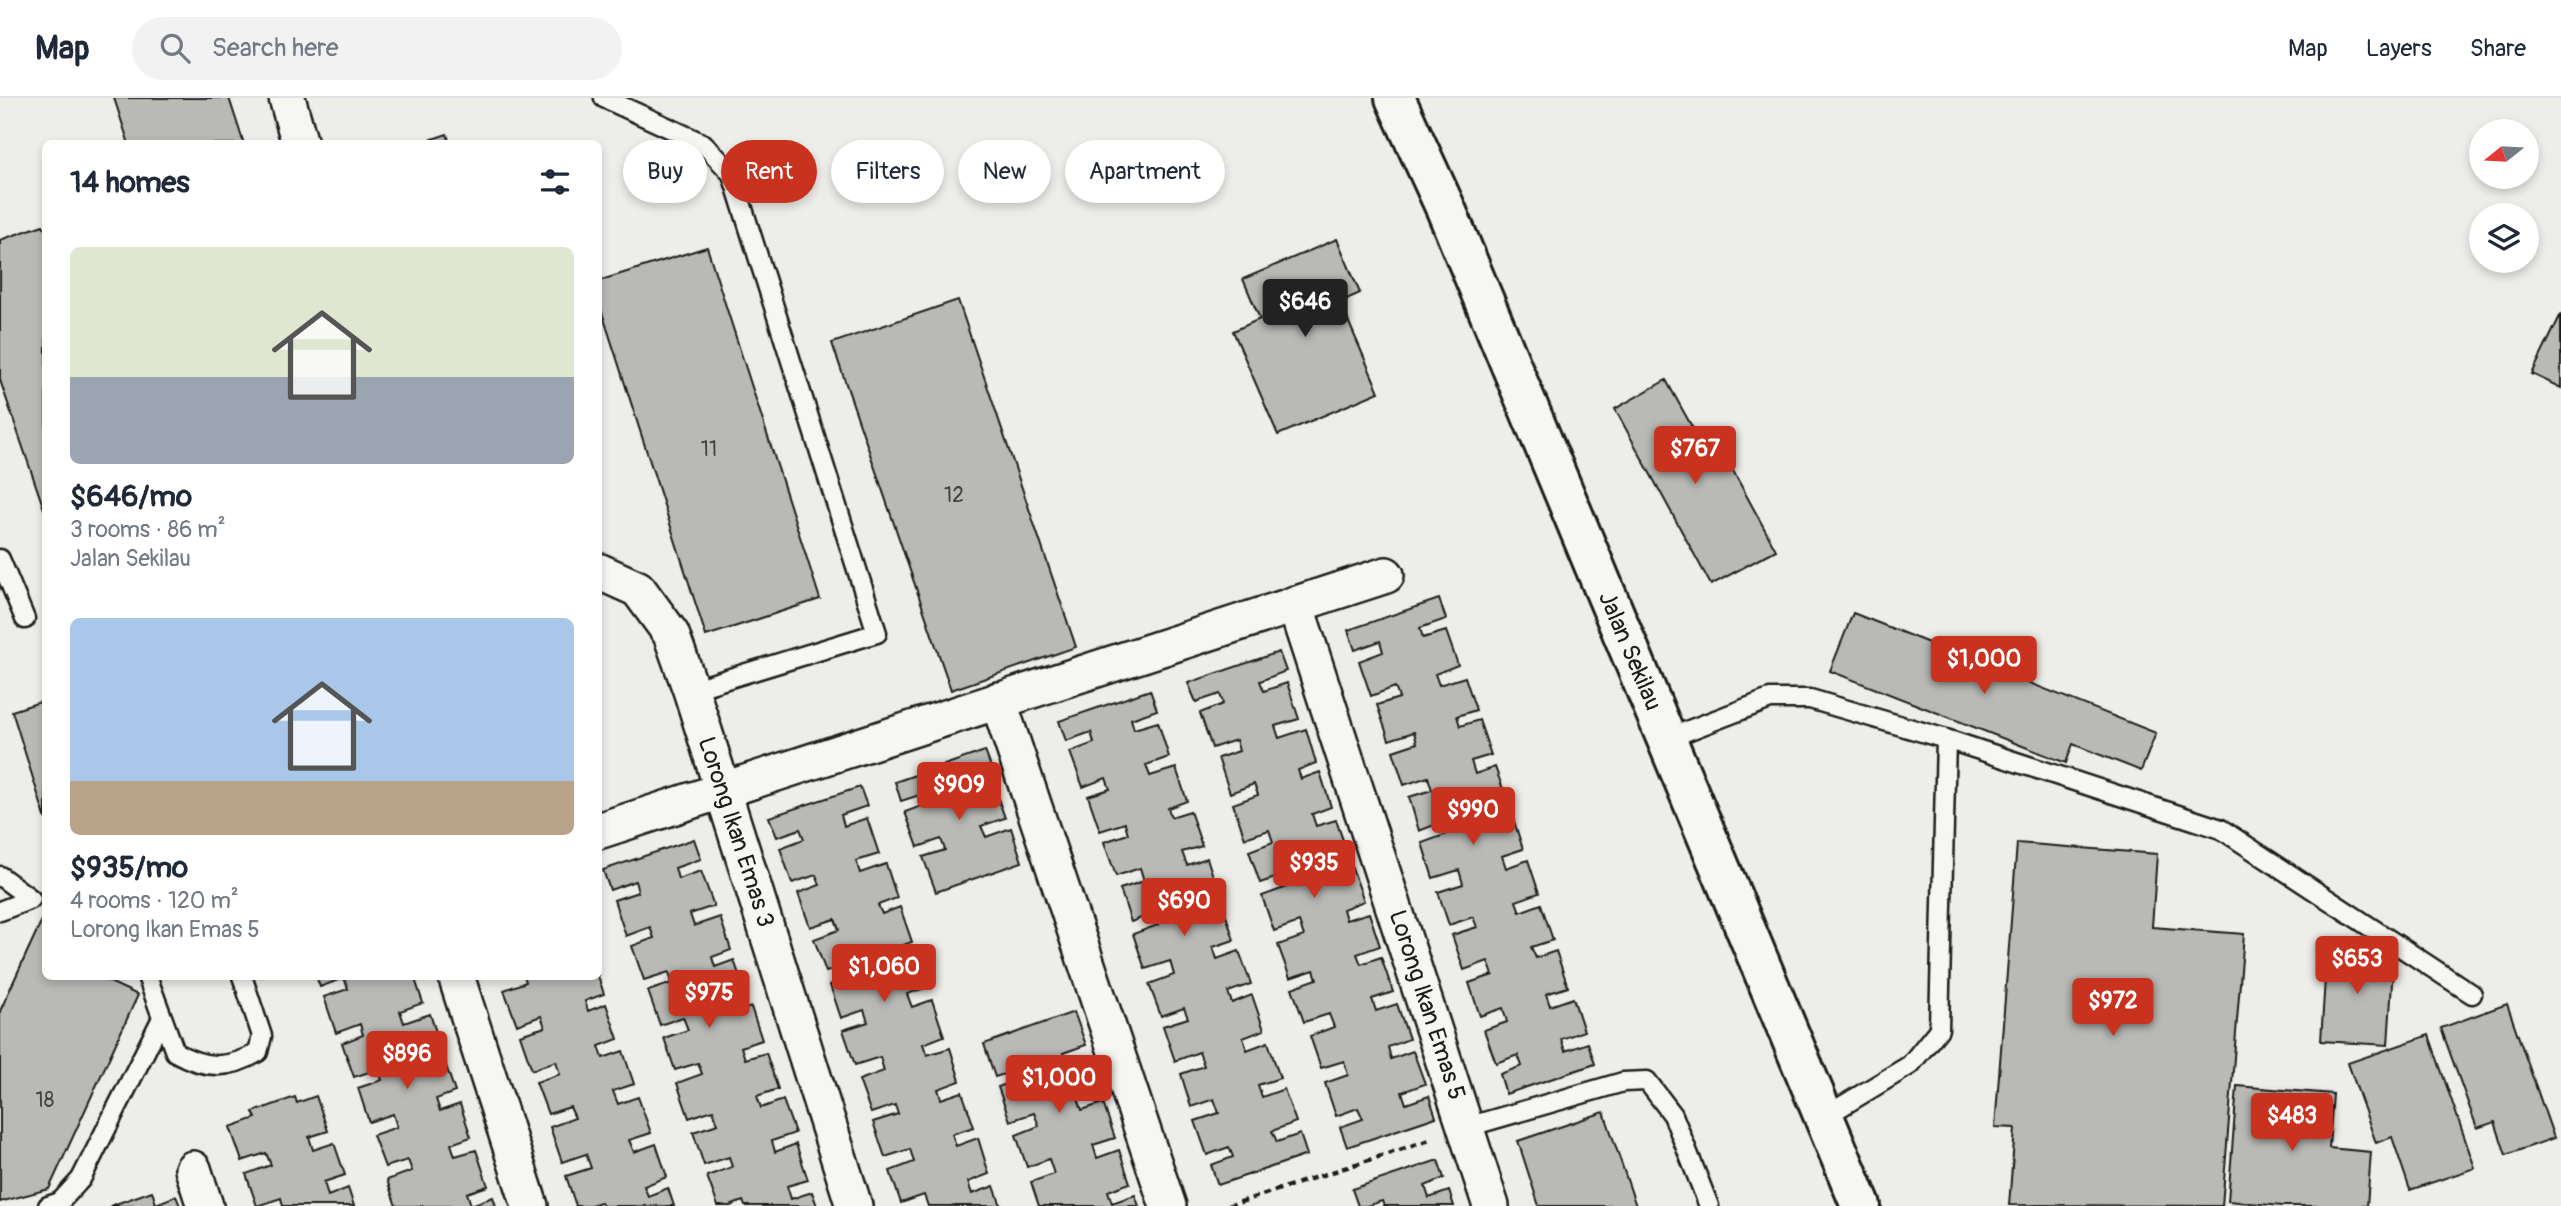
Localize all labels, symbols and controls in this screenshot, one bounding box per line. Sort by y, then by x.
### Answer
search box [132,17,622,80]
text: Map [35,28,90,69]
icon: search [156,29,194,67]
text: Search here [212,32,339,64]
text: Map [2288,34,2328,63]
text: Layers [2366,34,2432,63]
text: Share [2470,34,2526,63]
north arrow [2469,119,2539,189]
map controls [2469,119,2539,273]
chip: Buy [623,140,707,203]
chip: Rent [721,140,817,203]
chip: Filters [831,140,944,203]
chip: New [958,140,1051,203]
chip: Apartment [1065,140,1225,203]
icon: filters [536,163,574,201]
text: 14 homes [70,164,190,201]
button: layers [2469,203,2539,273]
pin: $646 [1264,280,1346,339]
text: $646 [1279,287,1331,316]
icon: home [259,292,385,418]
pin: $767 [1654,426,1736,486]
text: $767 [1670,434,1720,463]
house number: 11 [701,436,717,463]
text: $646/mo [70,478,192,515]
house number: 12 [944,482,964,509]
text: 3 rooms · 86 m² [70,515,226,544]
text: Jalan Sekilau [70,544,191,573]
street label: Jalan Sekilau [1592,587,1668,715]
pin: $1,000 [1927,636,2041,696]
text: $1,000 [1947,644,2021,673]
icon: home [259,663,385,789]
street label: Lorong Ikan Emas 3 [692,733,780,931]
pin: $909 [918,762,1000,822]
text: $909 [933,770,985,799]
pin: $990 [1432,788,1514,847]
text: $990 [1447,795,1499,824]
pin: $935 [1273,840,1355,900]
text: $935 [1289,848,1339,877]
text: $935/mo [70,849,188,886]
pin: $690 [1143,878,1225,938]
text: 4 rooms · 120 m² [70,886,239,915]
text: $690 [1157,886,1211,915]
street label: Lorong Ikan Emas 5 [1383,906,1471,1104]
text: Lorong Ikan Emas 5 [70,915,260,944]
pin: $653 [2316,936,2398,996]
pin: $1,060 [827,944,941,1004]
text: $653 [2331,944,2383,973]
text: $1,060 [848,952,920,981]
pin: $975 [668,970,750,1030]
text: $975 [685,978,733,1007]
pin: $972 [2072,978,2154,1038]
text: $972 [2088,986,2138,1015]
pin: $896 [366,1032,448,1091]
text: $896 [382,1039,432,1068]
pin: $1,000 [1002,1056,1116,1115]
text: $1,000 [1022,1063,1096,1092]
house number: 18 [36,1087,54,1114]
pin: $483 [2251,1094,2333,1153]
text: $483 [2267,1101,2317,1130]

